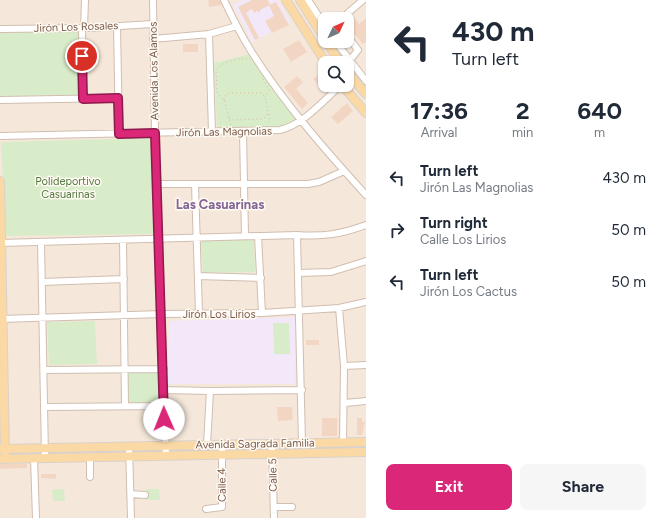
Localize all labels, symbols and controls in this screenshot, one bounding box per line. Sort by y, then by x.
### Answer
north arrow [318,12,354,48]
map controls [318,12,354,92]
text: 430 m [452,14,535,48]
icon: left [386,16,438,68]
street label: Jirón Los Rosales [33,19,119,35]
street label: Avenida Los Alamos [147,22,161,120]
pin [65,39,99,73]
icon: arrive [71,45,93,67]
text: Turn left [452,48,519,70]
button: search [318,56,354,92]
text: 17:36 [410,96,468,125]
text: 2 [516,96,530,125]
text: 640 [577,96,622,125]
street label: Jirón Las Magnolias [176,125,272,139]
text: Arrival [421,125,457,140]
text: min [512,125,533,140]
text: m [594,125,605,140]
text: Turn left [420,162,478,180]
icon: left [386,167,408,189]
text: 430 m [602,169,646,187]
park label: Polideportivo Casuarinas [35,175,101,201]
text: Jirón Las Magnolias [420,180,533,195]
district label: Las Casuarinas [176,197,264,212]
text: Turn right [420,214,488,232]
icon: right [386,219,408,241]
text: 50 m [611,221,646,239]
text: Calle Los Lirios [420,232,506,247]
text: Turn left [420,266,478,284]
icon: left [386,271,408,293]
text: 50 m [611,273,646,291]
text: Jirón Los Cactus [420,284,517,299]
street label: Jirón Los Lirios [182,308,256,321]
position arrow [143,398,185,440]
street label: Avenida Sagrada Familia [195,436,315,452]
street label: Calle 5 [266,458,280,492]
button: Exit [386,464,512,510]
button: Share [520,464,646,510]
street label: Calle 4 [215,468,229,502]

